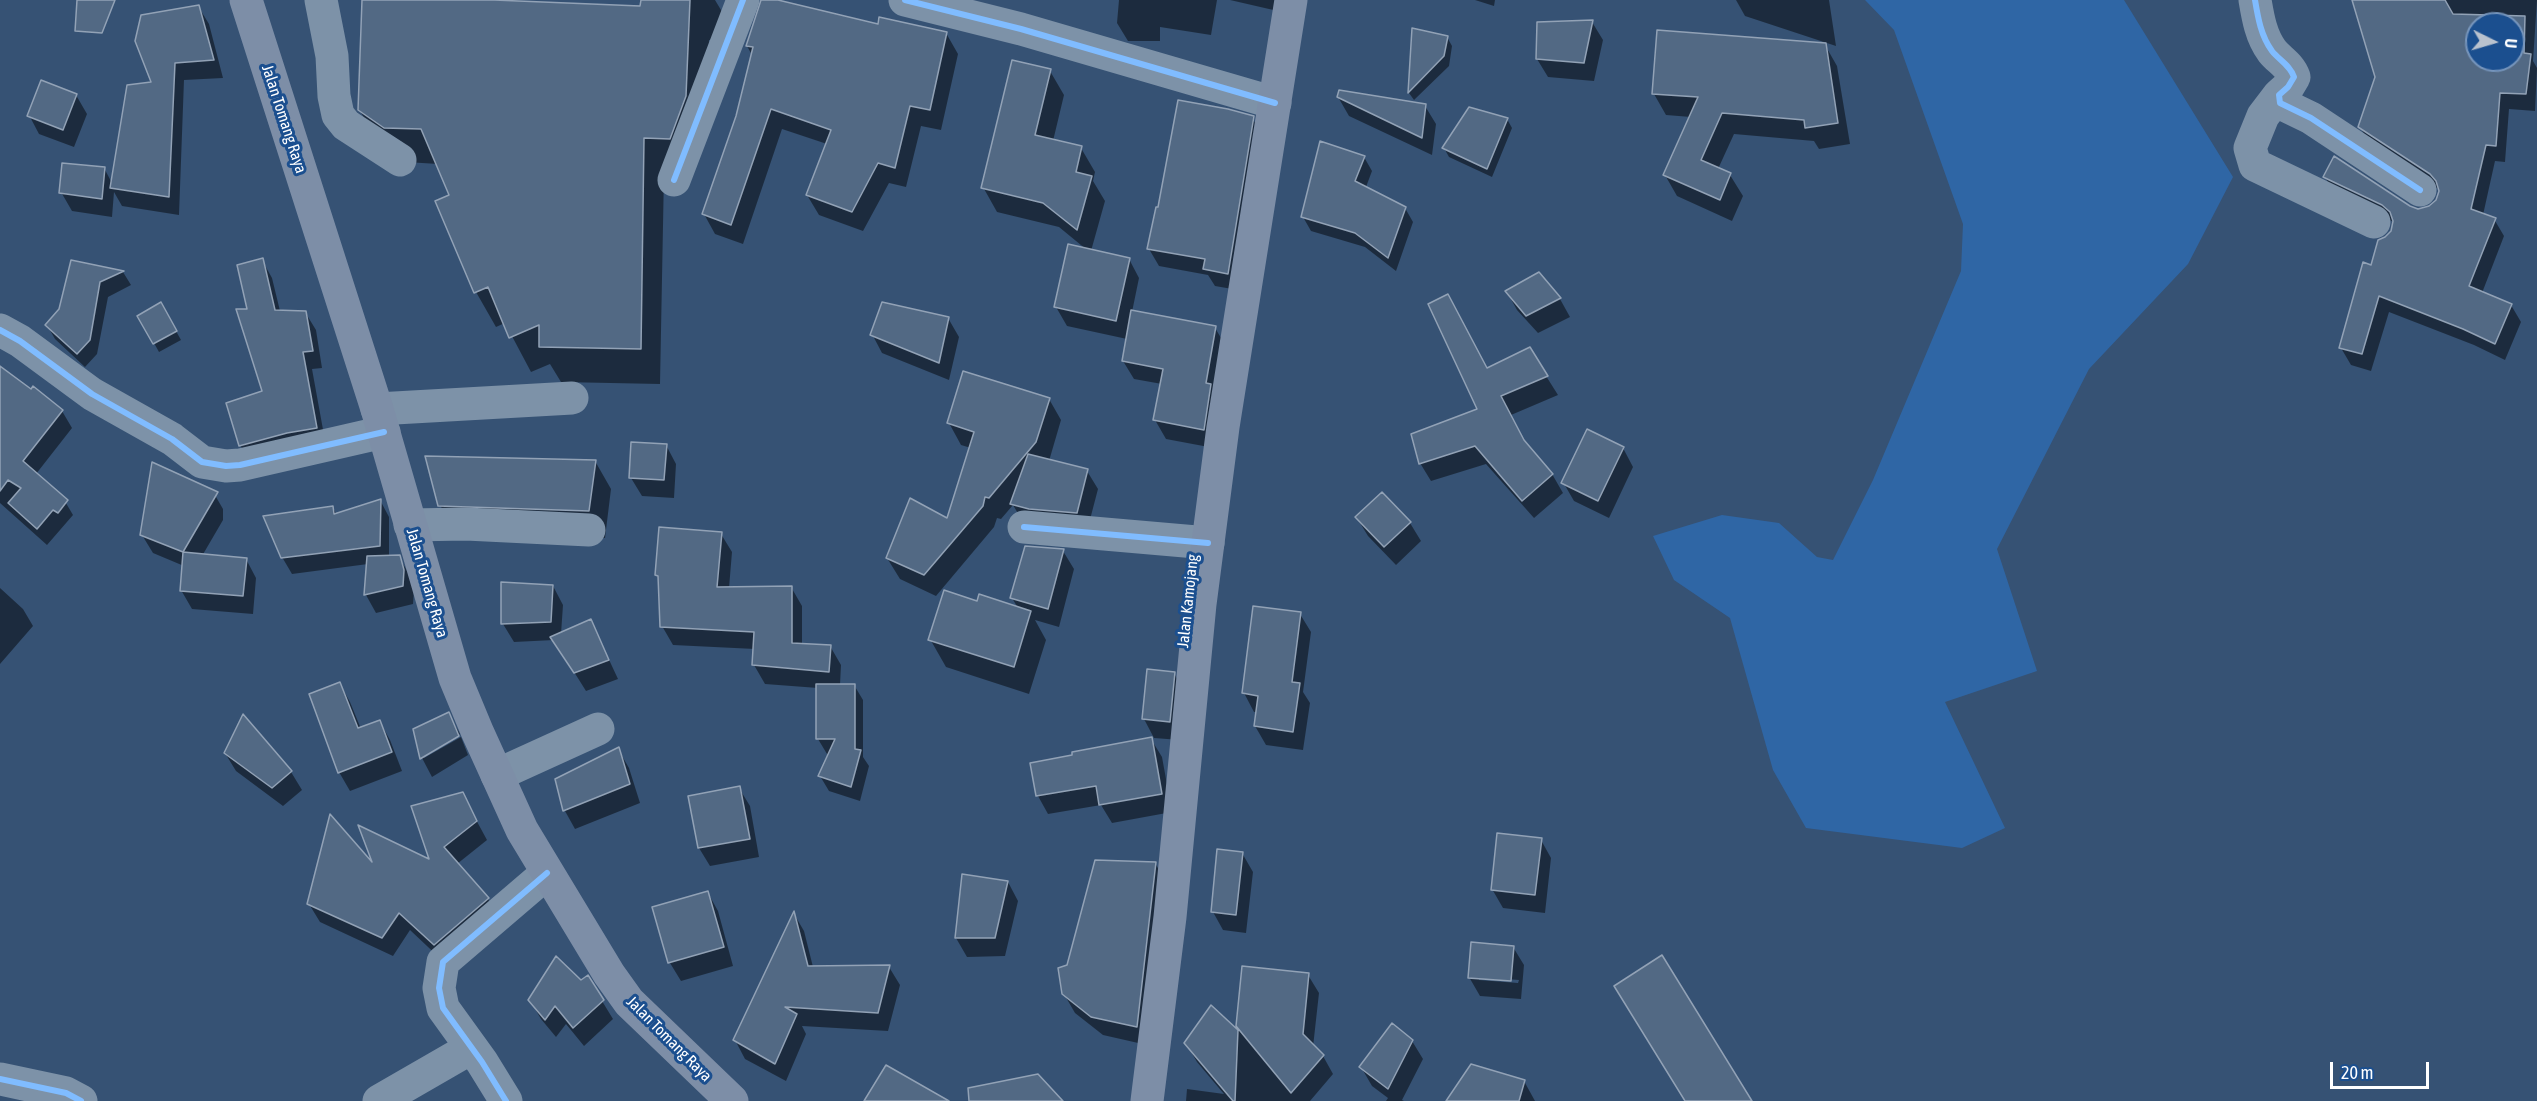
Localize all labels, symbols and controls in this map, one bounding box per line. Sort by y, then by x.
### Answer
north arrow [2465,12,2525,72]
text: U [2502,38,2520,49]
street label: Jalan Tomang Raya [257,62,311,176]
street label: Jalan Tomang Raya [402,526,452,640]
street label: Jalan Kamojang [1174,553,1202,649]
street label: Jalan Tomang Raya [622,992,716,1086]
scale bar [2333,1050,2432,1088]
text: 20 m [2341,1062,2373,1083]

